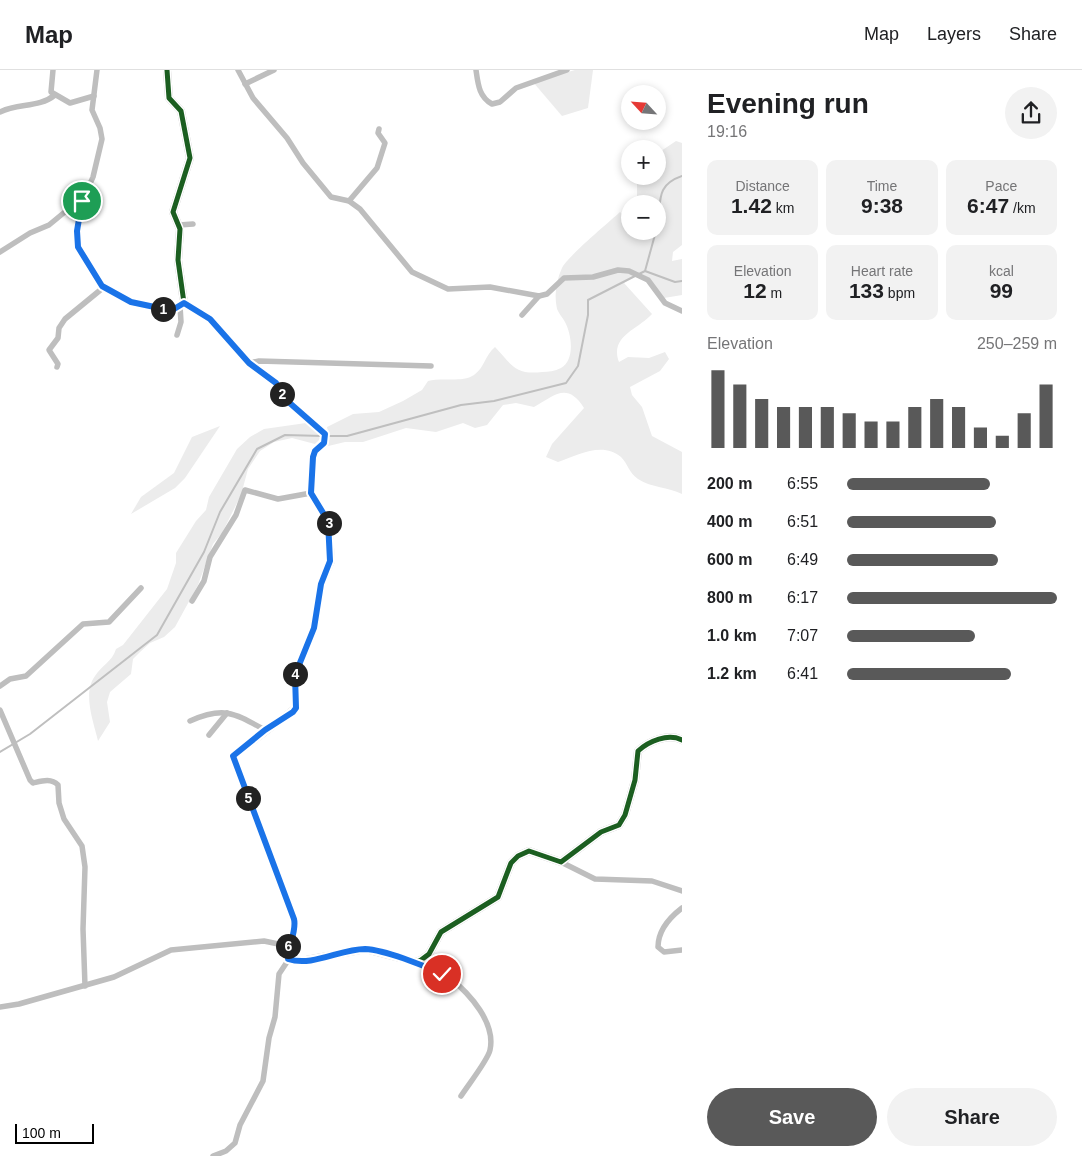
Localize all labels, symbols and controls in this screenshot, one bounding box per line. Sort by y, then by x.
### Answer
text: Map [25,21,73,48]
text: Map [864,24,899,44]
text: Layers [927,24,981,44]
text: Share [1009,24,1057,44]
north arrow [621,85,666,130]
map controls [621,85,666,240]
button: share [1005,87,1057,139]
text: Evening run [707,88,869,119]
text: 19:16 [707,123,747,140]
button: + [621,140,666,185]
text: Distance [735,178,790,194]
text: Time [867,178,897,194]
text: Pace [985,178,1017,194]
pin [61,180,103,222]
icon: arrive [68,187,96,215]
text: 1.42 [731,194,772,217]
text: 9:38 [861,194,903,217]
text: 6:47 [967,194,1009,217]
button: − [621,195,666,240]
text: km [772,200,794,216]
text: /km [1009,200,1036,216]
text: Elevation [734,263,791,279]
text: Heart rate [851,263,913,279]
text: kcal [989,263,1014,279]
text: 12 [743,279,767,302]
text: 133 [849,279,884,302]
text: 99 [990,279,1013,302]
text: m [767,285,782,301]
text: bpm [884,285,915,301]
pin: 1 [150,296,176,322]
text: 1 [160,301,167,317]
text: Elevation [707,335,773,352]
text: 250–259 m [977,335,1057,352]
pin: 2 [270,382,294,406]
text: 2 [279,386,286,402]
text: 200 m [707,475,752,492]
text: 6:55 [787,475,818,492]
pin: 3 [316,510,342,536]
text: 400 m [707,513,752,530]
text: 6:51 [787,513,818,530]
text: 3 [326,515,333,531]
text: 600 m [707,551,752,568]
text: 6:49 [787,551,818,568]
text: 800 m [707,589,752,606]
text: 6:17 [787,589,818,606]
text: 1.0 km [707,627,757,644]
text: 7:07 [787,627,818,644]
pin: 4 [282,662,308,686]
text: 1.2 km [707,665,757,682]
text: 6:41 [787,665,818,682]
text: 4 [292,666,299,682]
pin: 5 [236,786,260,810]
text: 5 [245,790,252,806]
pin: 6 [276,934,300,958]
text: 6 [285,938,292,954]
pin [421,953,463,995]
icon: check [428,960,456,988]
button: Save [707,1088,877,1146]
button: Share [887,1088,1057,1146]
scale bar [15,1121,94,1144]
text: 100 m [22,1125,61,1141]

